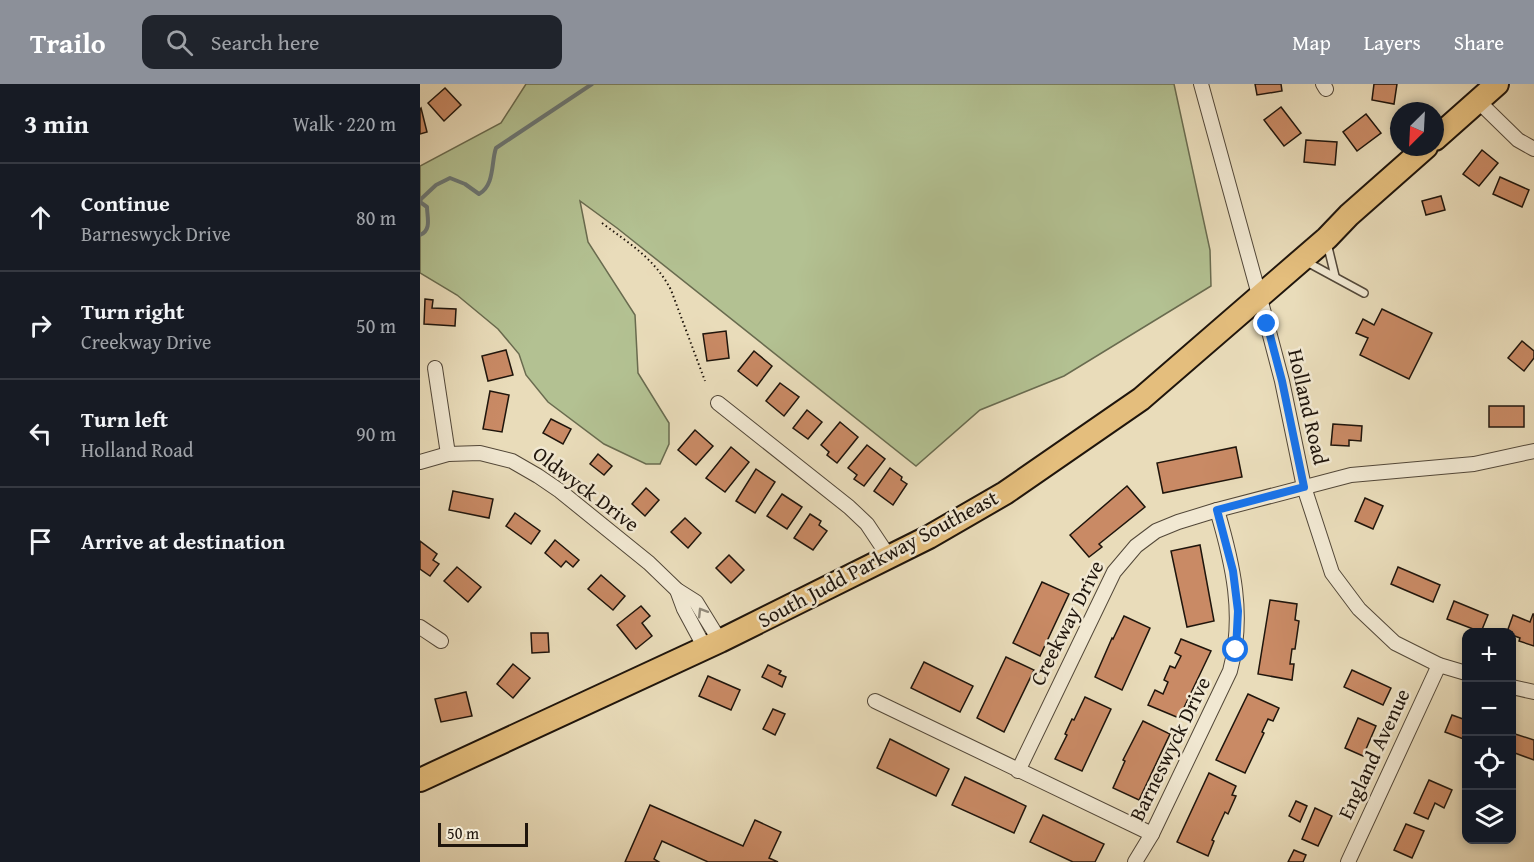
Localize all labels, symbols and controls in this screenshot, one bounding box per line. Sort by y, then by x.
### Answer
search box [142,15,562,69]
text: Trailo [30,22,106,63]
icon: search [163,26,196,59]
text: Search here [211,26,319,58]
text: Map [1292,27,1331,58]
text: Layers [1364,27,1421,58]
text: Share [1454,27,1504,58]
north arrow [1390,102,1444,156]
text: 3 min [24,104,89,143]
text: Walk · 220 m [293,109,396,138]
text: Continue [81,187,170,219]
icon: ahead [24,201,57,234]
text: 80 m [356,203,396,232]
text: Barneswyck Drive [81,219,231,248]
text: Turn right [81,295,184,327]
icon: right [24,309,57,342]
route end [1253,310,1279,336]
text: 50 m [356,311,396,340]
text: Creekway Drive [81,327,211,356]
street label: Holland Road [1280,346,1337,469]
text: Turn left [81,403,168,435]
icon: left [24,417,57,450]
text: 90 m [356,419,396,448]
text: Holland Road [81,435,193,464]
street label: Oldwyck Drive [526,438,646,539]
street label: South Judd Parkway Southeast [752,482,1004,635]
icon: arrive [24,525,57,558]
text: Arrive at destination [81,525,285,557]
street label: Creekway Drive [1022,555,1111,691]
one-way arrow [698,608,710,618]
map controls [1462,628,1516,844]
button: + [1462,628,1516,682]
route start [1222,636,1248,662]
street label: Barneswyck Drive [1121,671,1218,826]
button: − [1462,682,1516,736]
street label: England Avenue [1330,683,1417,824]
button: locate [1462,736,1516,790]
button: layers [1462,790,1516,844]
scale bar [438,820,528,848]
text: 50 m [447,821,479,845]

